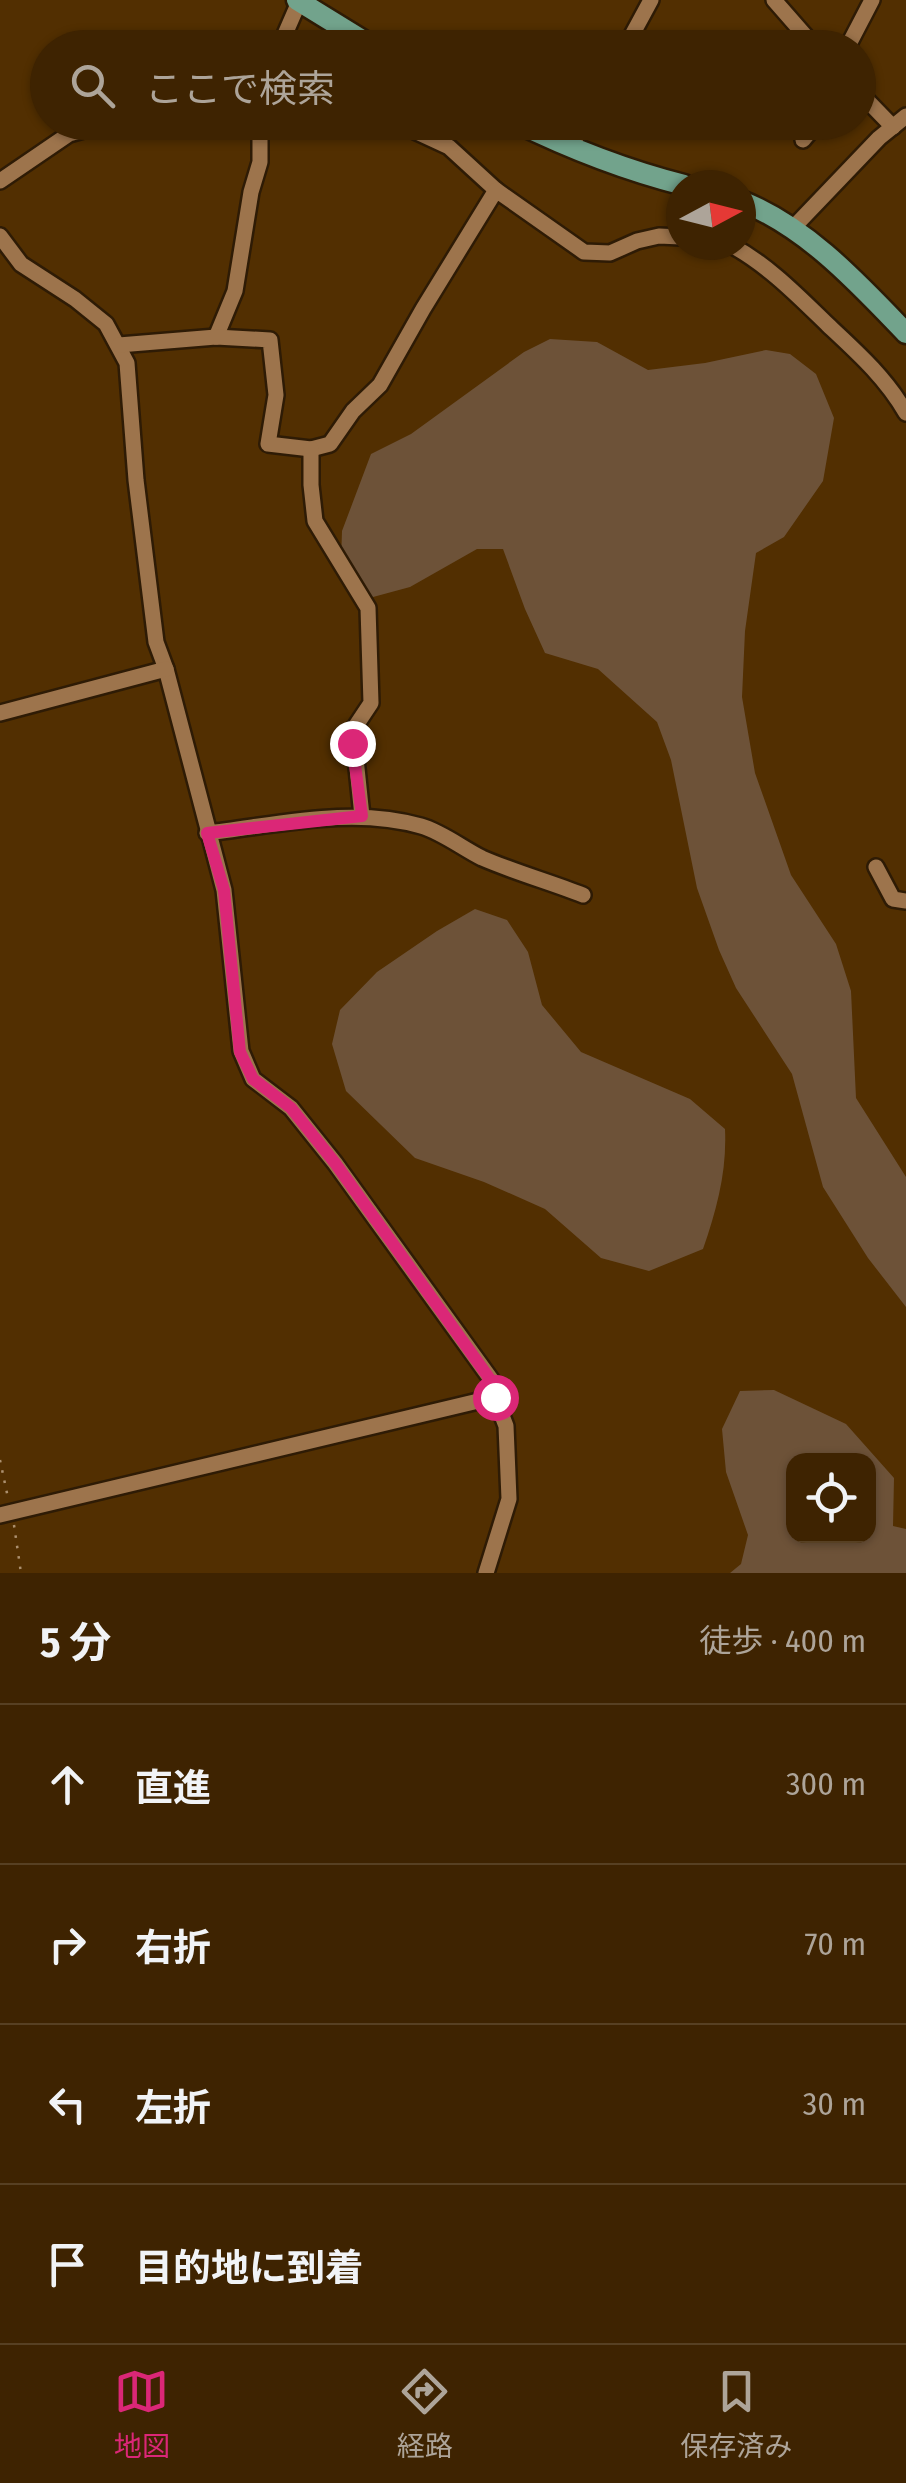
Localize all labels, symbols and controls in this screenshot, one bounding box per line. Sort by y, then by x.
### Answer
search box [30,30,876,140]
icon: search [65,58,120,113]
text: ここで検索 [145,66,335,112]
north arrow [666,170,756,260]
route end [330,721,376,767]
route start [473,1375,519,1421]
map controls [786,1453,876,1543]
button: locate [786,1453,876,1543]
text: 5 分 [40,1618,111,1668]
text: 徒歩 · 400 m [699,1622,866,1660]
icon: ahead [40,1757,95,1812]
text: 直進 [135,1765,211,1811]
text: 300 m [786,1765,866,1803]
icon: right [40,1917,95,1972]
text: 右折 [135,1925,211,1971]
text: 70 m [805,1925,866,1963]
icon: left [40,2077,95,2132]
text: 左折 [135,2085,211,2131]
text: 30 m [803,2085,866,2123]
icon: arrive [40,2237,95,2292]
text: 目的地に到着 [135,2245,363,2291]
tab: 地図 [114,2364,170,2464]
tab: 経路 [397,2364,453,2464]
tab: 保存済み [680,2364,792,2464]

